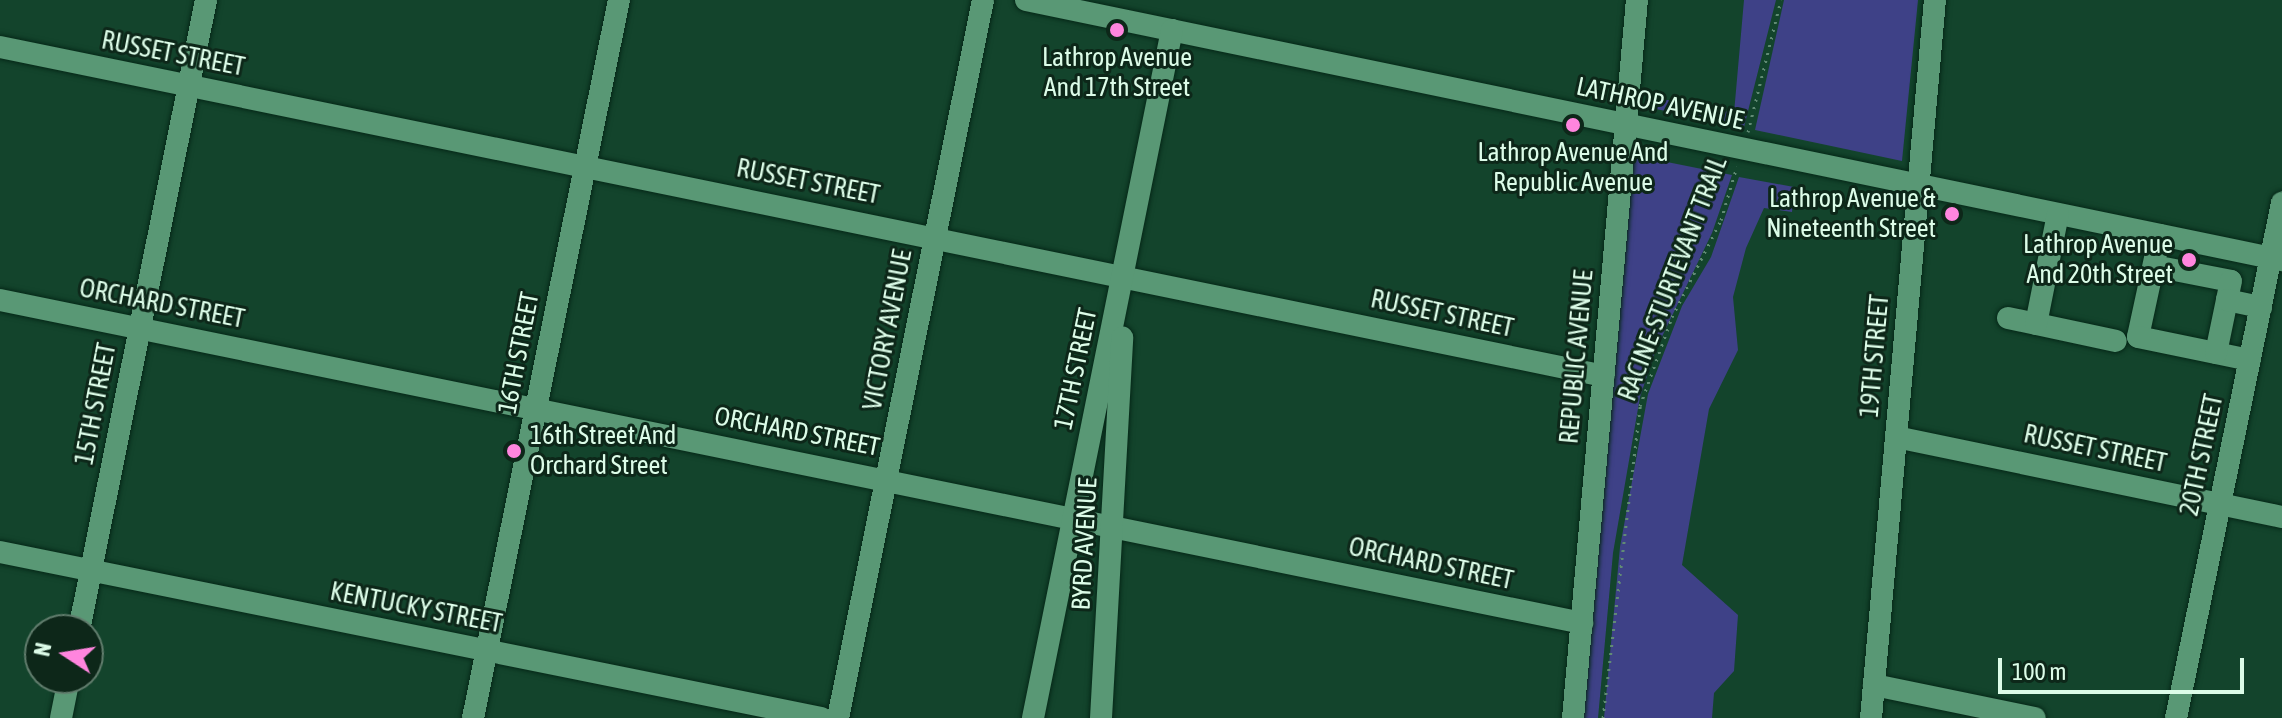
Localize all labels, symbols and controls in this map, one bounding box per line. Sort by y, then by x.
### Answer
marker: Lathrop Avenue And 17th Street [1108,21,1126,39]
street label: RUSSET STREET [99,25,247,83]
place label: Lathrop Avenue And 17th Street [1042,42,1192,104]
street label: LATHROP AVENUE [1573,71,1747,137]
marker: Lathrop Avenue And Republic Avenue [1564,116,1582,134]
place label: Lathrop Avenue And Republic Avenue [1477,137,1669,198]
street label: RACINE-STURTEVANT TRAIL [1612,152,1734,406]
street label: RUSSET STREET [734,153,882,211]
place label: Lathrop Avenue & Nineteenth Street [1766,183,1936,244]
marker: Lathrop Avenue & Nineteenth Street [1943,205,1961,223]
place label: Lathrop Avenue And 20th Street [2023,229,2173,290]
street label: VICTORY AVENUE [857,247,919,413]
marker: Lathrop Avenue And 20th Street [2180,251,2198,269]
street label: REPUBLIC AVENUE [1554,269,1600,445]
street label: ORCHARD STREET [77,273,247,335]
street label: RUSSET STREET [1368,284,1516,344]
street label: 16TH STREET [492,289,546,417]
street label: 19TH STREET [1854,293,1896,419]
street label: 17TH STREET [1048,305,1104,433]
street label: 15TH STREET [69,340,123,468]
street label: 20TH STREET [2174,391,2230,519]
street label: ORCHARD STREET [712,401,882,463]
street label: RUSSET STREET [2021,419,2169,479]
place label: 16th Street And Orchard Street [530,420,676,482]
marker: 16th Street And Orchard Street [505,442,523,460]
street label: BYRD AVENUE [1066,477,1104,611]
street label: ORCHARD STREET [1346,531,1516,597]
street label: KENTUCKY STREET [327,576,505,640]
north arrow [24,614,104,694]
text: N [28,640,57,658]
scale bar [2002,642,2248,692]
text: 100 m [2012,658,2066,685]

